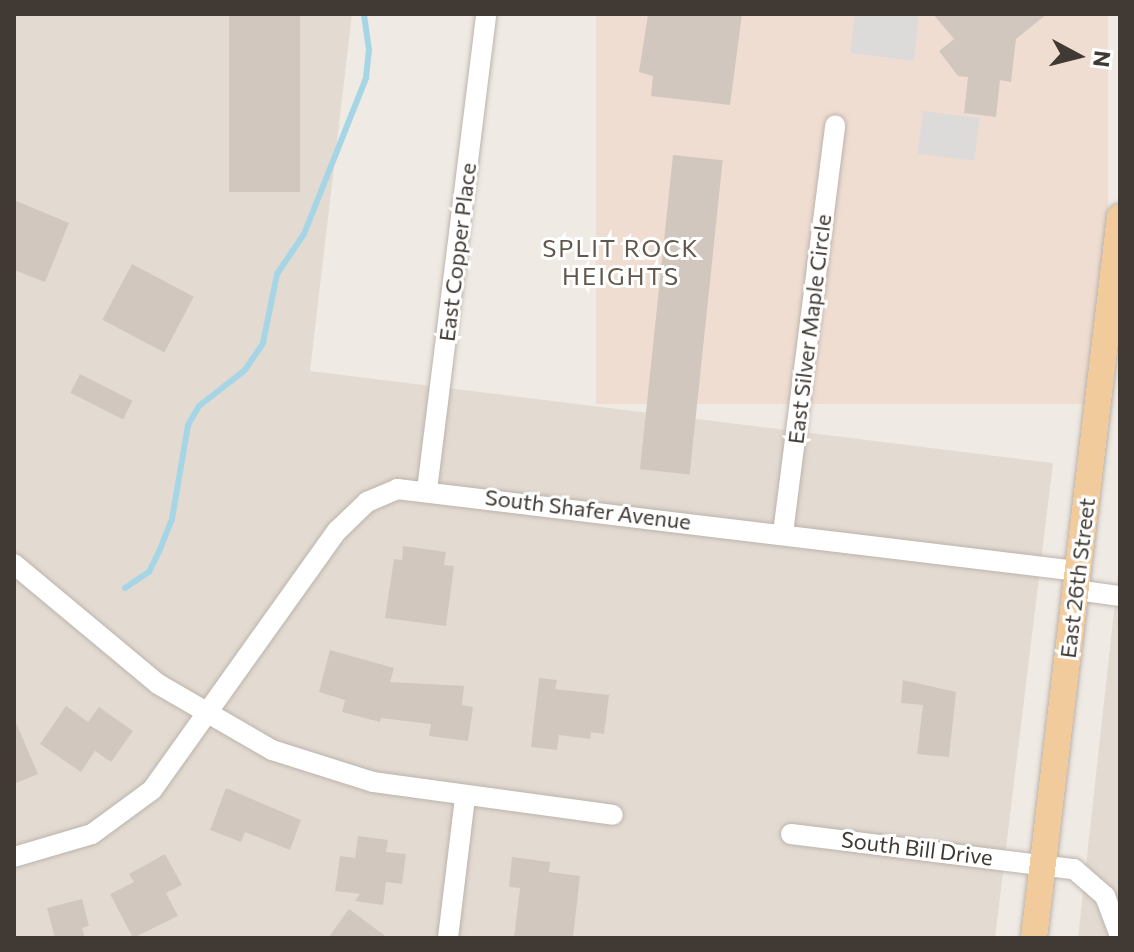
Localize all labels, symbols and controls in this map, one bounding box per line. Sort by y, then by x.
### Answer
north arrow [1038,16,1118,96]
text: N [1088,49,1117,69]
street label: East Copper Place [433,161,481,343]
street label: East Silver Maple Circle [782,213,836,445]
district label: SPLIT ROCK HEIGHTS [542,234,700,290]
street label: South Shafer Avenue [484,483,692,535]
street label: East 26th Street [1054,496,1100,660]
street label: South Bill Drive [840,826,994,870]

